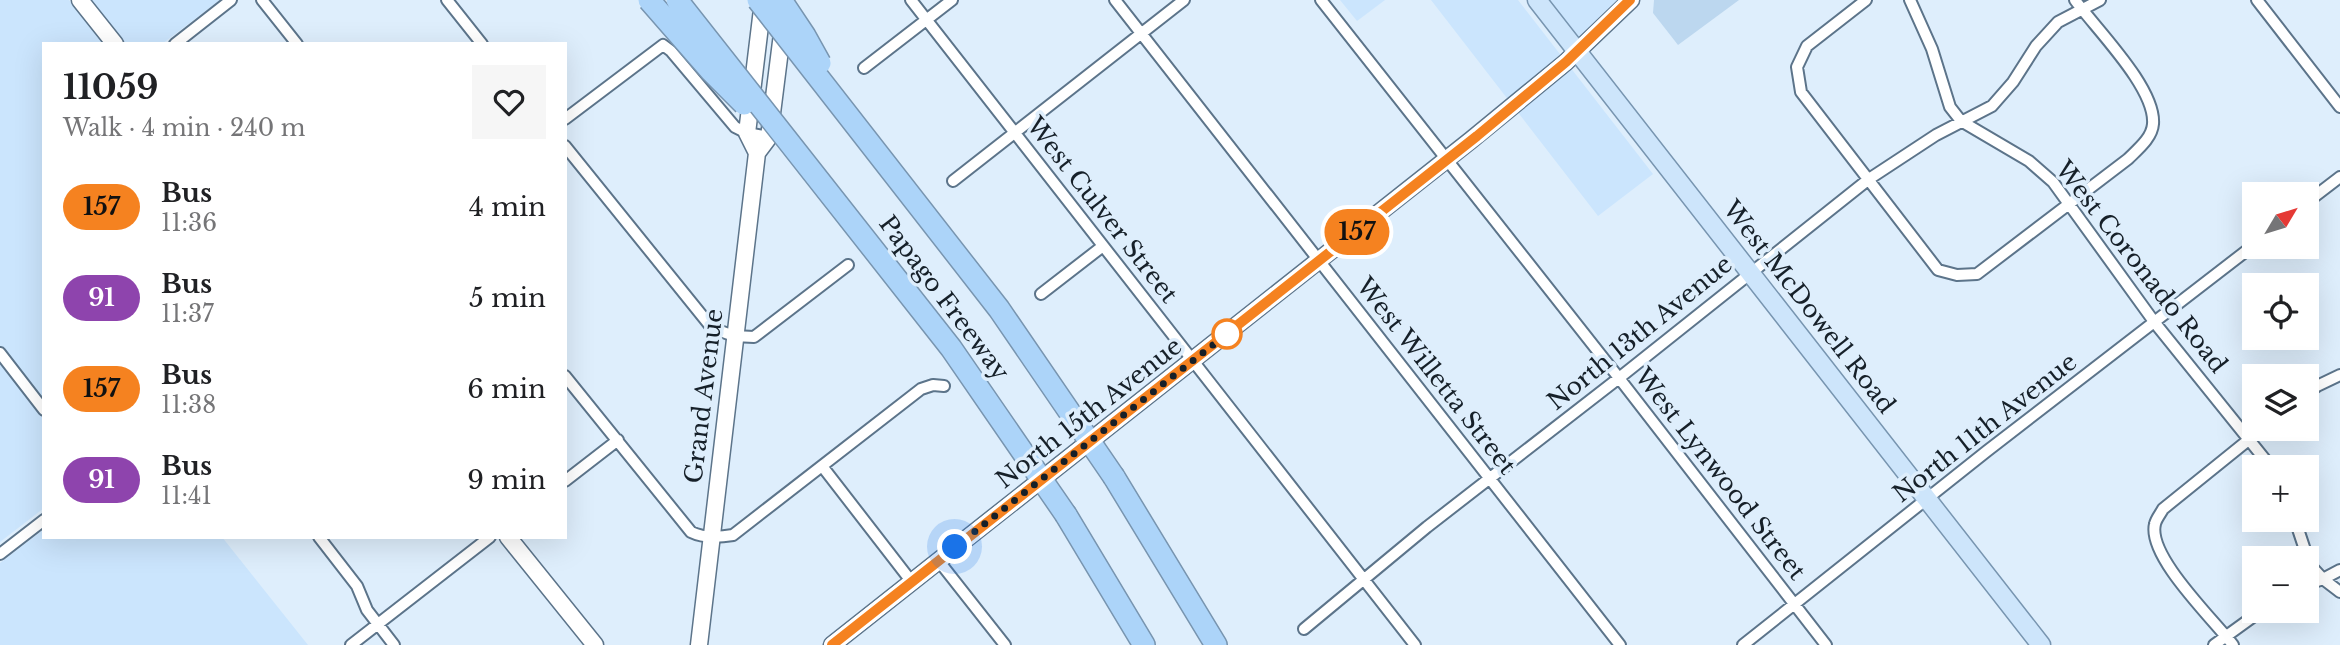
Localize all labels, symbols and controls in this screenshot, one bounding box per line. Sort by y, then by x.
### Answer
button: heart [472,65,546,139]
text: 11059 [63,67,159,108]
street label: West Culver Street [1020,110,1184,308]
text: Walk · 4 min · 240 m [63,114,305,142]
street label: West Coronado Road [2049,154,2233,379]
text: Bus [161,177,212,209]
north arrow [2242,182,2319,259]
map controls [2242,182,2319,623]
text: 4 min [469,191,546,223]
text: 157 [83,192,120,221]
street label: West McDowell Road [1717,194,1901,419]
text: 11:36 [161,209,217,237]
line badge: 157 [1317,209,1397,255]
street label: Papago Freeway [873,210,1016,386]
text: 157 [1338,217,1376,246]
street label: North 13th Avenue [1542,249,1738,416]
text: Bus [161,268,212,300]
street label: West Willetta Street [1350,271,1522,480]
button: locate [2242,273,2319,350]
text: 5 min [469,282,546,314]
text: 91 [88,283,115,312]
text: 11:37 [161,300,214,328]
street label: Grand Avenue [678,307,729,485]
unlabelled marker [1212,319,1242,349]
street label: North 15th Avenue [990,331,1187,494]
street label: North 11th Avenue [1887,347,2082,508]
text: Bus [161,359,212,391]
street label: West Lynwood Street [1628,361,1812,585]
button: layers [2242,364,2319,441]
text: 6 min [467,373,546,405]
text: 157 [83,374,120,403]
text: 11:38 [161,391,216,419]
text: Bus [161,450,212,482]
button: + [2242,455,2319,532]
text: 9 min [467,464,546,496]
text: 91 [88,465,115,494]
text: 11:41 [161,482,212,510]
your location [937,529,972,564]
button: − [2242,546,2319,623]

